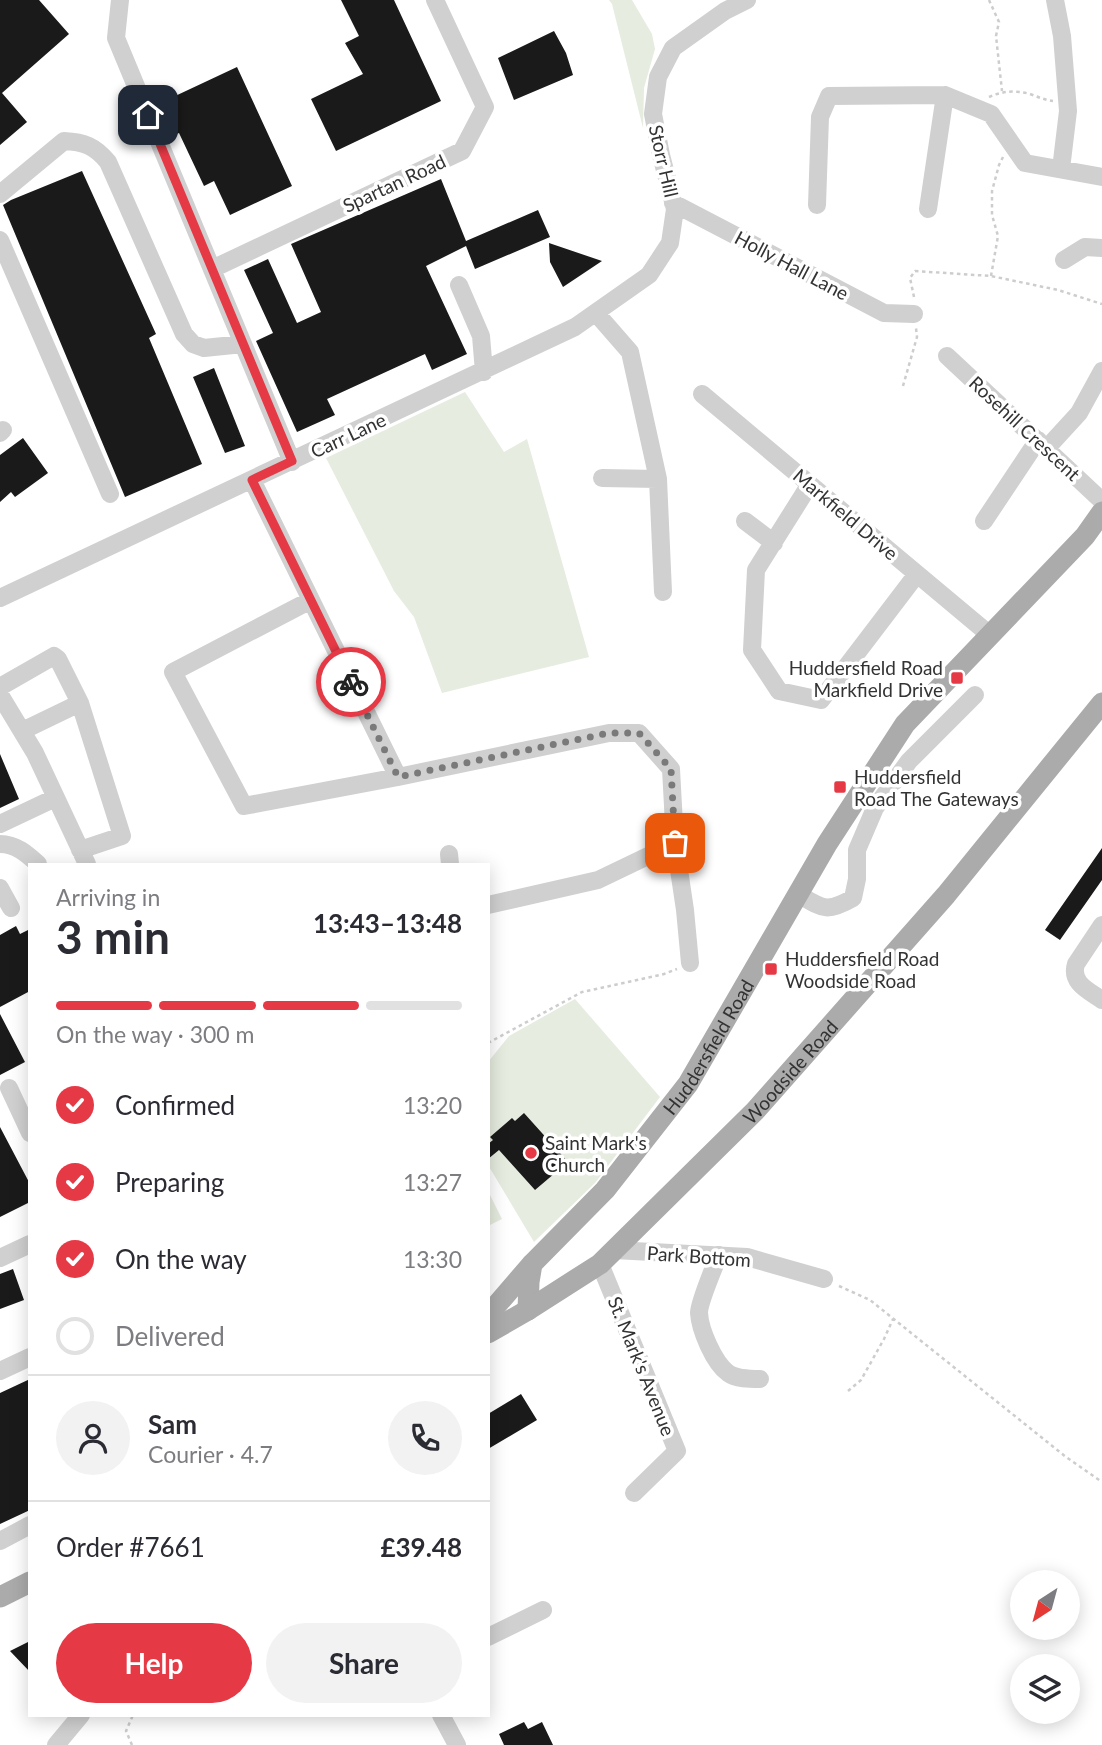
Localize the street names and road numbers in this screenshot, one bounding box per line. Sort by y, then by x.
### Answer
street label: Storr Hill [645,123,683,199]
street label: Spartan Road [339,149,449,217]
street label: Holly Hall Lane [731,225,853,305]
street label: Rosehill Crescent [965,371,1085,485]
street label: Carr Lane [307,408,389,462]
street label: Markfield Drive [789,464,903,564]
street label: Huddersfield Road [657,975,758,1119]
street label: Woodside Road [738,1015,842,1128]
street label: Park Bottom [646,1241,752,1271]
street label: St. Mark's Avenue [604,1293,680,1439]

